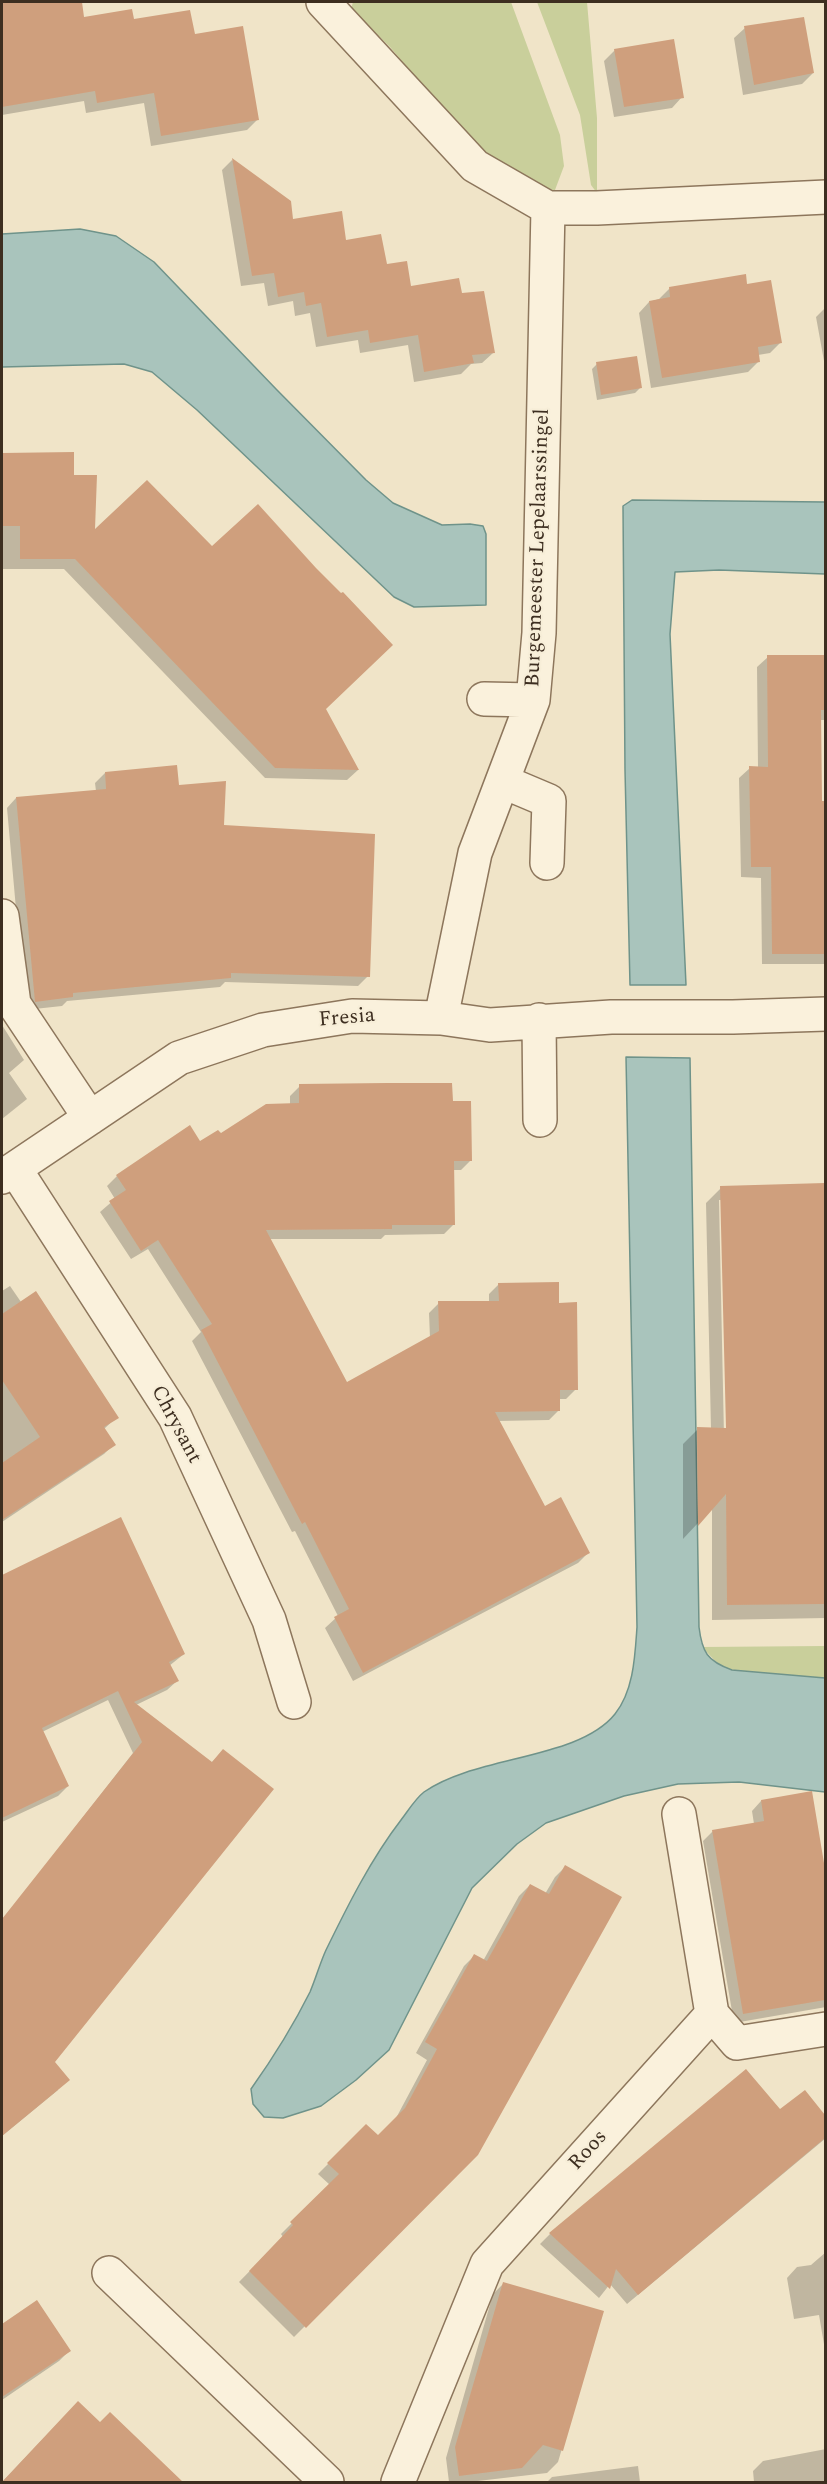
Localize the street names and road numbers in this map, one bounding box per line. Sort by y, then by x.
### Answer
street label: Burgemeester Lepelaarssingel [522,408,556,688]
street label: Fresia [318,1004,376,1034]
street label: Chrysant [144,1382,206,1468]
street label: Roos [564,2126,614,2176]

